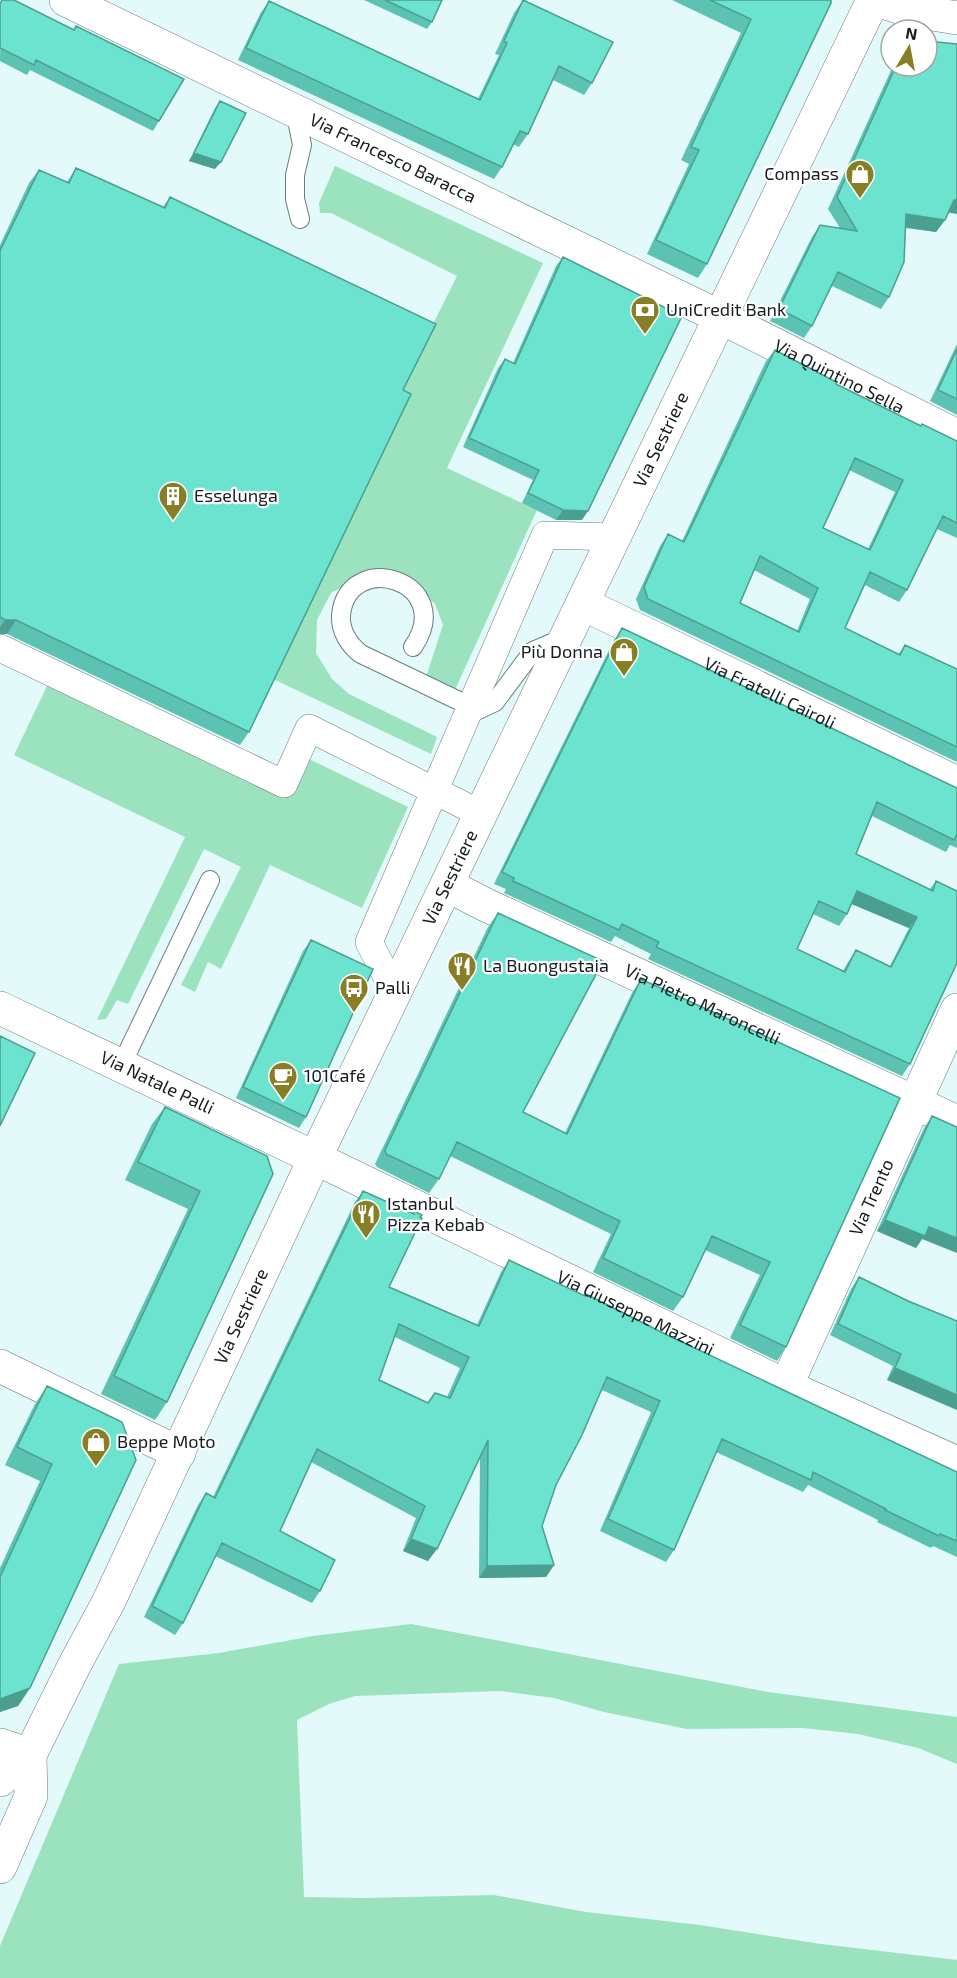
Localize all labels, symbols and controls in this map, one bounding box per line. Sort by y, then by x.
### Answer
north arrow [879,18,939,78]
text: N [904,22,919,43]
street label: Via Francesco Baracca [306,108,480,207]
shop icon: Compass [844,158,876,200]
place label: Compass [764,162,839,184]
bank icon: UniCredit Bank [629,294,661,336]
place label: UniCredit Bank [666,298,786,320]
street label: Via Quintino Sella [771,334,908,418]
street label: Via Sestriere [628,388,692,491]
building icon: Esselunga [157,480,189,522]
place label: Esselunga [194,484,278,506]
shop icon: Più Donna [608,636,640,678]
place label: Più Donna [521,640,603,662]
street label: Via Fratelli Cairoli [701,652,840,733]
street label: Via Sestriere [417,826,482,928]
restaurant icon: La Buongustaia [446,950,478,992]
place label: La Buongustaia [483,954,609,976]
street label: Via Pietro Maroncelli [621,958,784,1049]
bus stop icon: Palli [338,972,370,1014]
place label: Palli [375,976,411,998]
street label: Via Natale Palli [97,1045,218,1118]
cafe icon: 101Café [267,1060,299,1102]
place label: 101Café [304,1064,366,1086]
street label: Via Trento [844,1155,898,1239]
place label: Istanbul Pizza Kebab [387,1192,485,1235]
restaurant icon: Istanbul Pizza Kebab [350,1198,382,1240]
street label: Via Sestriere [209,1265,272,1367]
street label: Via Giuseppe Mazzini [554,1265,718,1360]
shop icon: Beppe Moto [80,1426,112,1468]
place label: Beppe Moto [117,1430,215,1452]

